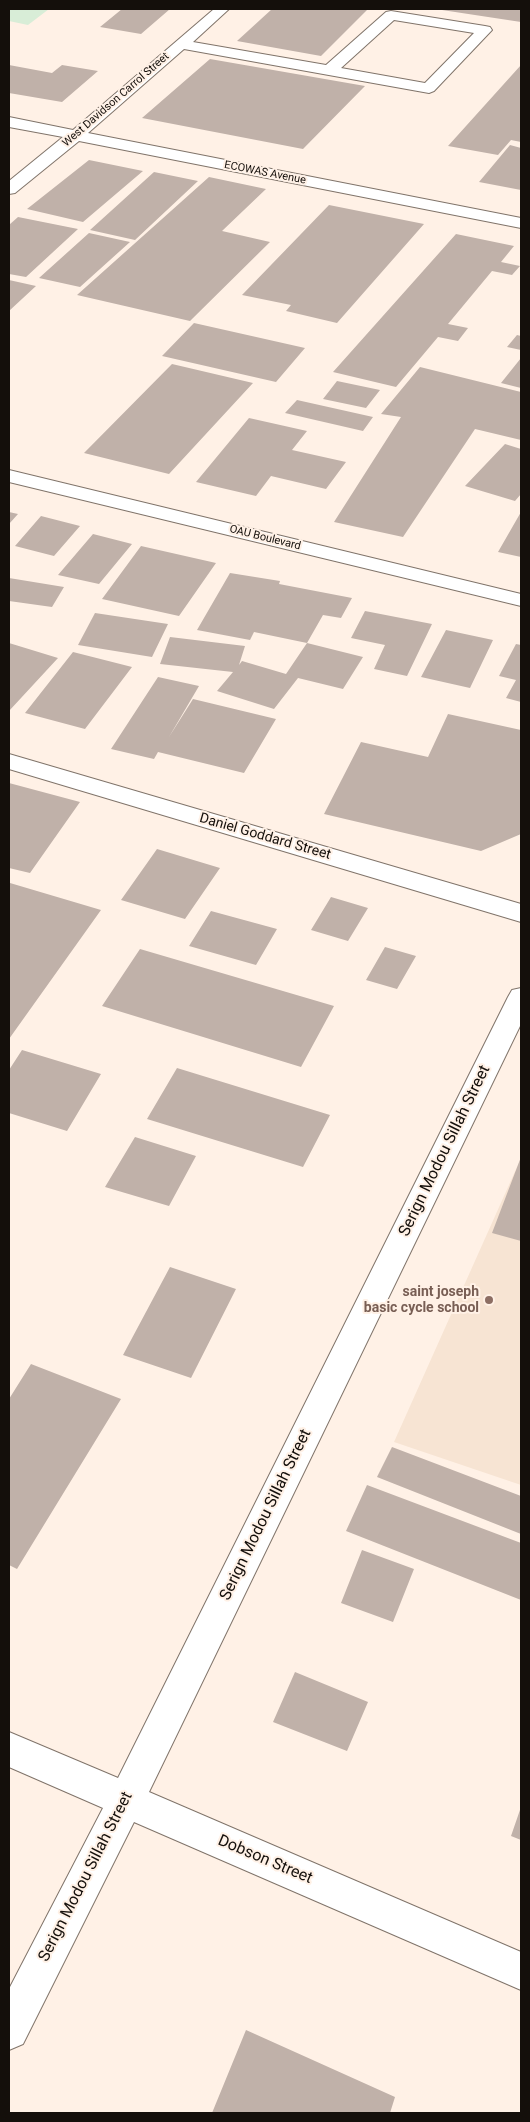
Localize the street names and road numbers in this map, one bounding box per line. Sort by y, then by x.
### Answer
street label: West Davidson Carrol Street [60,50,172,150]
street label: ECOWAS Avenue [223,159,307,187]
street label: OAU Boulevard [228,523,302,553]
street label: Daniel Goddard Street [197,810,333,864]
street label: Serign Modou Sillah Street [395,1062,495,1240]
street label: Serign Modou Sillah Street [216,1426,316,1604]
street label: Serign Modou Sillah Street [35,1789,137,1965]
street label: Dobson Street [215,1831,315,1889]

